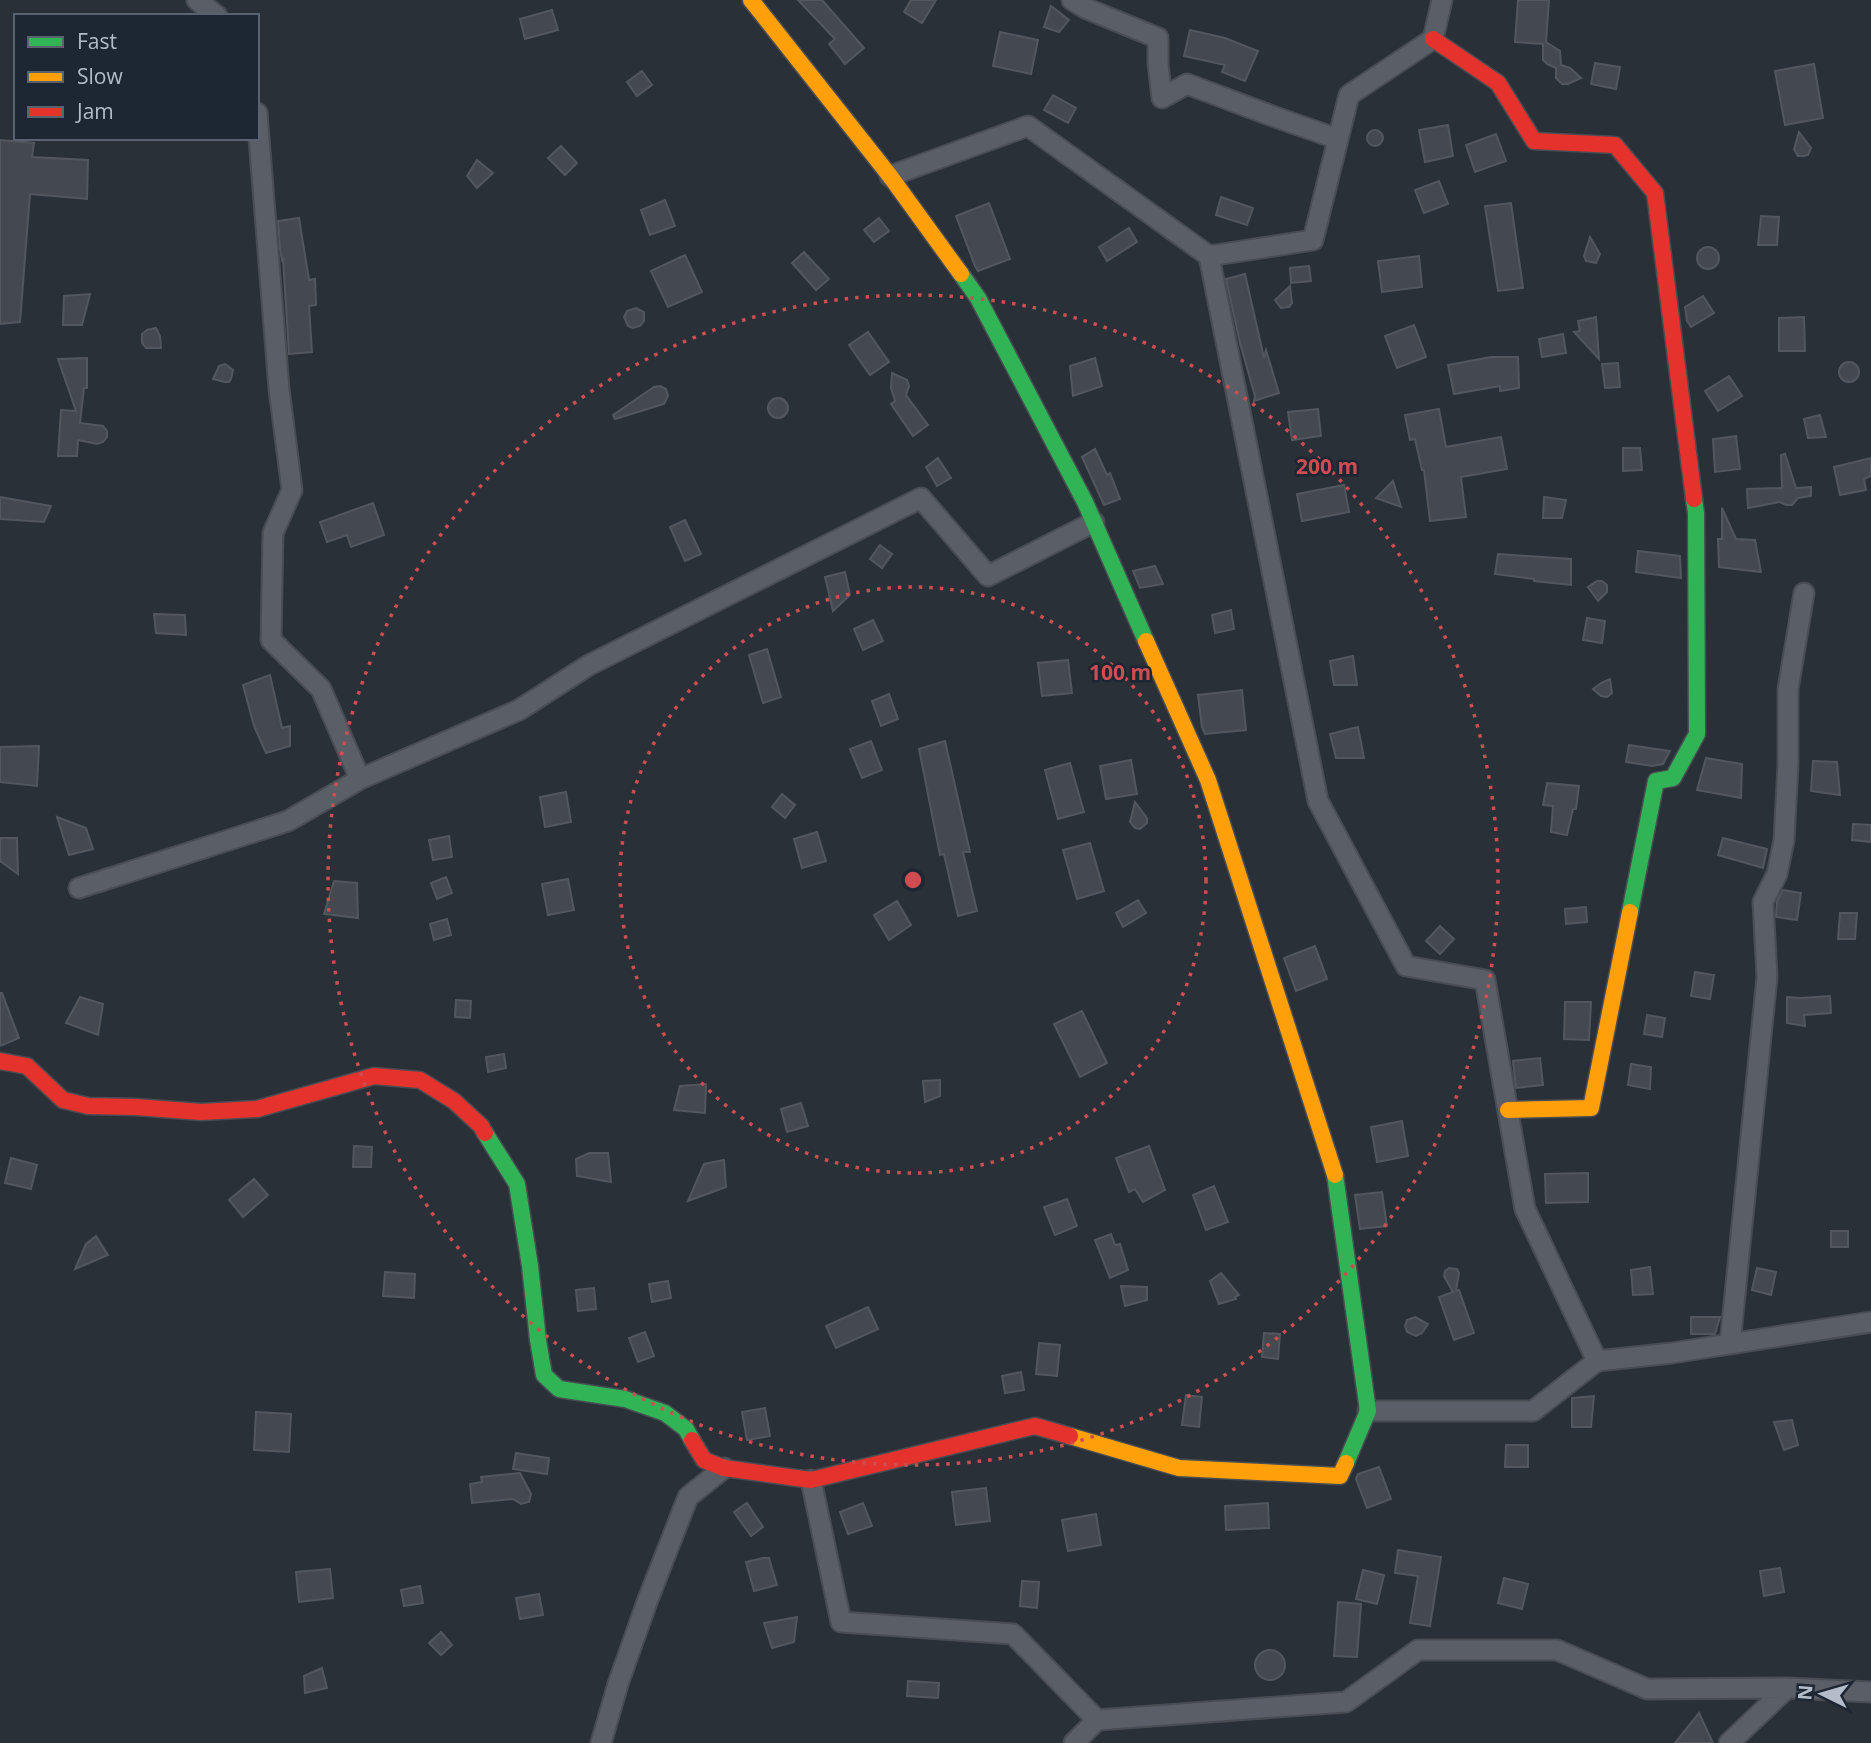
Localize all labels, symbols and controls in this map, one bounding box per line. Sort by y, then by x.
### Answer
legend [14,14,259,140]
text: Fast [77,27,117,55]
text: Slow [77,62,123,90]
text: Jam [75,97,114,125]
text: 200 m [1296,452,1358,480]
text: 100 m [1089,658,1151,686]
centre of rings [901,868,925,892]
north arrow [1787,1659,1857,1729]
text: N [1791,1684,1819,1701]

